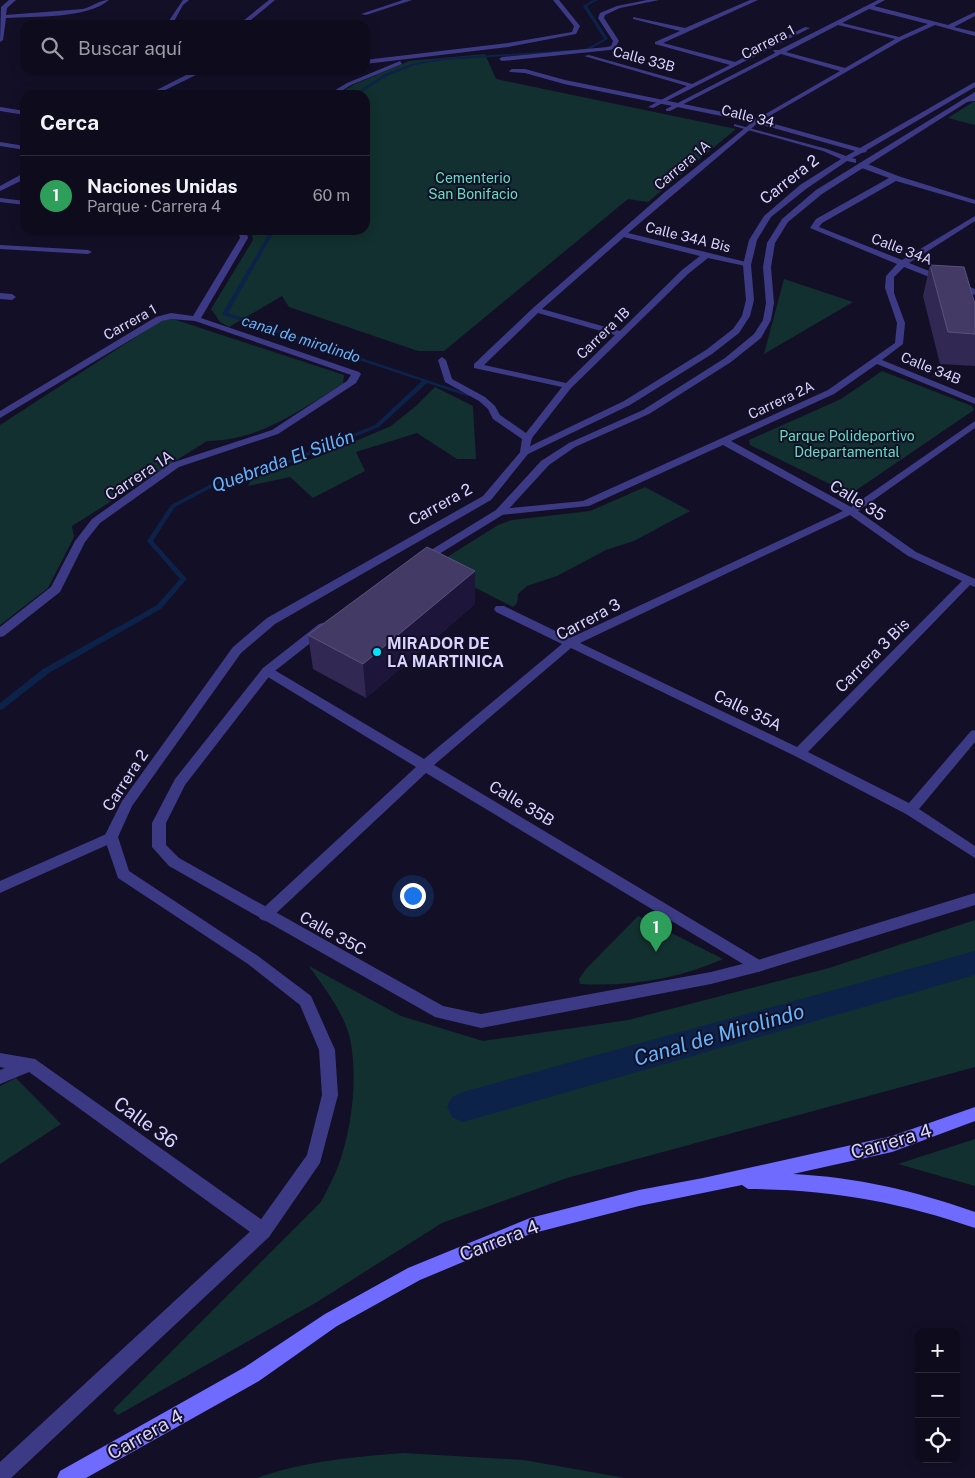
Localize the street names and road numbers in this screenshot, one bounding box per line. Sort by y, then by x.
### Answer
street label: Carrera 1 [738,22,798,62]
street label: Calle 33B [611,43,677,75]
street label: Calle 34 [720,102,776,130]
street label: Carrera 1A [651,137,713,193]
street label: Carrera 2 [756,151,823,208]
street label: Calle 34A Bis [644,219,732,255]
street label: Calle 34A [869,230,935,268]
street label: Carrera 1 [101,301,159,343]
street label: Carrera 1B [573,304,633,362]
street label: Calle 34B [899,349,963,387]
street label: Carrera 2A [746,378,816,422]
street label: Carrera 1A [101,446,177,505]
street label: Calle 35 [826,476,889,525]
street label: Carrera 2 [405,479,475,530]
street label: Carrera 3 [553,595,624,644]
street label: Carrera 3 Bis [831,614,913,696]
street label: Calle 35A [711,686,785,735]
street label: Carrera 2 [99,746,152,815]
street label: Calle 35B [486,777,558,830]
street label: Calle 35C [296,907,369,959]
street label: Calle 36 [110,1092,182,1152]
street label: Carrera 4 [848,1119,934,1163]
street label: Carrera 4 [456,1215,542,1265]
street label: Carrera 4 [103,1404,187,1464]

